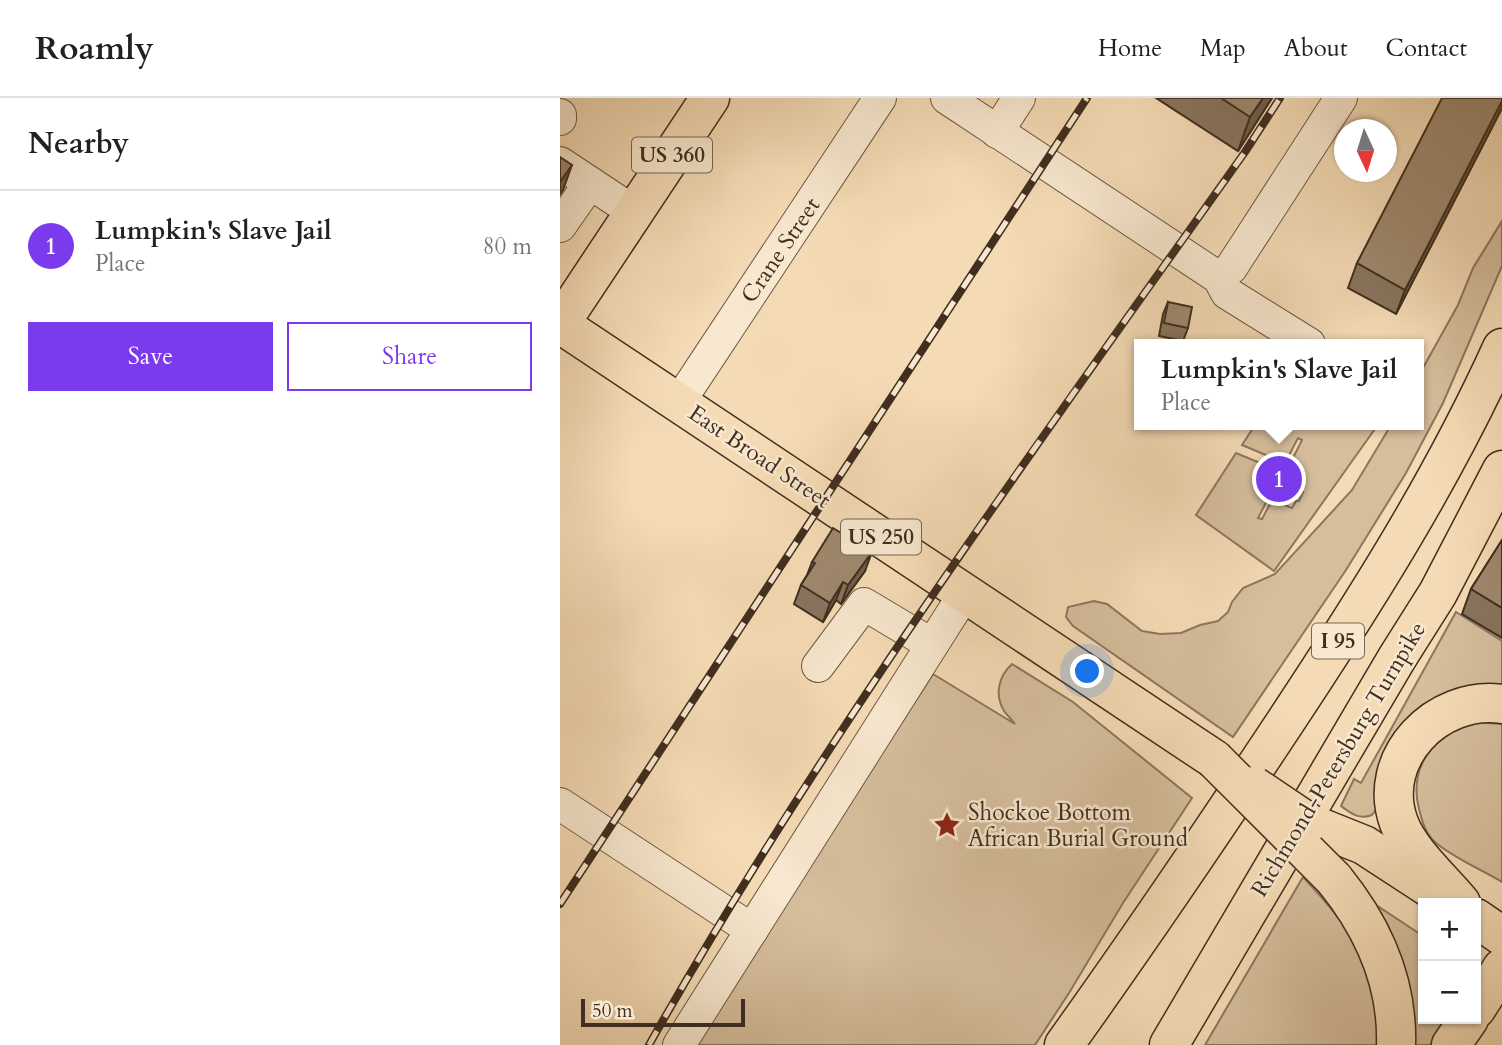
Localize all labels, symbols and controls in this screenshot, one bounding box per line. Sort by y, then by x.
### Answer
text: Roamly [35,26,154,71]
text: Home [1098,32,1162,65]
text: Map [1200,32,1246,65]
text: About [1284,32,1348,65]
text: Contact [1386,32,1467,65]
north arrow [1334,119,1397,182]
text: Nearby [28,123,129,164]
road number: US 360 [632,138,712,172]
street label: Crane Street [734,191,827,309]
text: Lumpkin's Slave Jail [95,213,332,248]
text: 1 [45,231,57,262]
text: 80 m [483,231,532,262]
text: Place [95,248,145,279]
button: Save [28,322,273,391]
button: Share [287,322,532,391]
popup [1134,339,1424,430]
text: Lumpkin's Slave Jail [1161,352,1397,387]
text: Place [1161,387,1211,418]
street label: East Broad Street [682,397,837,516]
pin: 1 [1256,453,1302,505]
road number: US 250 [841,520,921,555]
street label: Richmond-Petersburg Turnpike [1244,616,1433,903]
road number: I 95 [1312,624,1364,658]
your location [1070,654,1104,688]
place label: Shockoe Bottom African Burial Ground [968,797,1189,854]
place icon: Shockoe Bottom African Burial Ground [932,810,962,840]
map controls [1418,898,1481,1024]
button: + [1418,898,1481,961]
button: − [1418,961,1481,1024]
scale bar [581,996,746,1028]
text: 50 m [592,998,633,1024]

